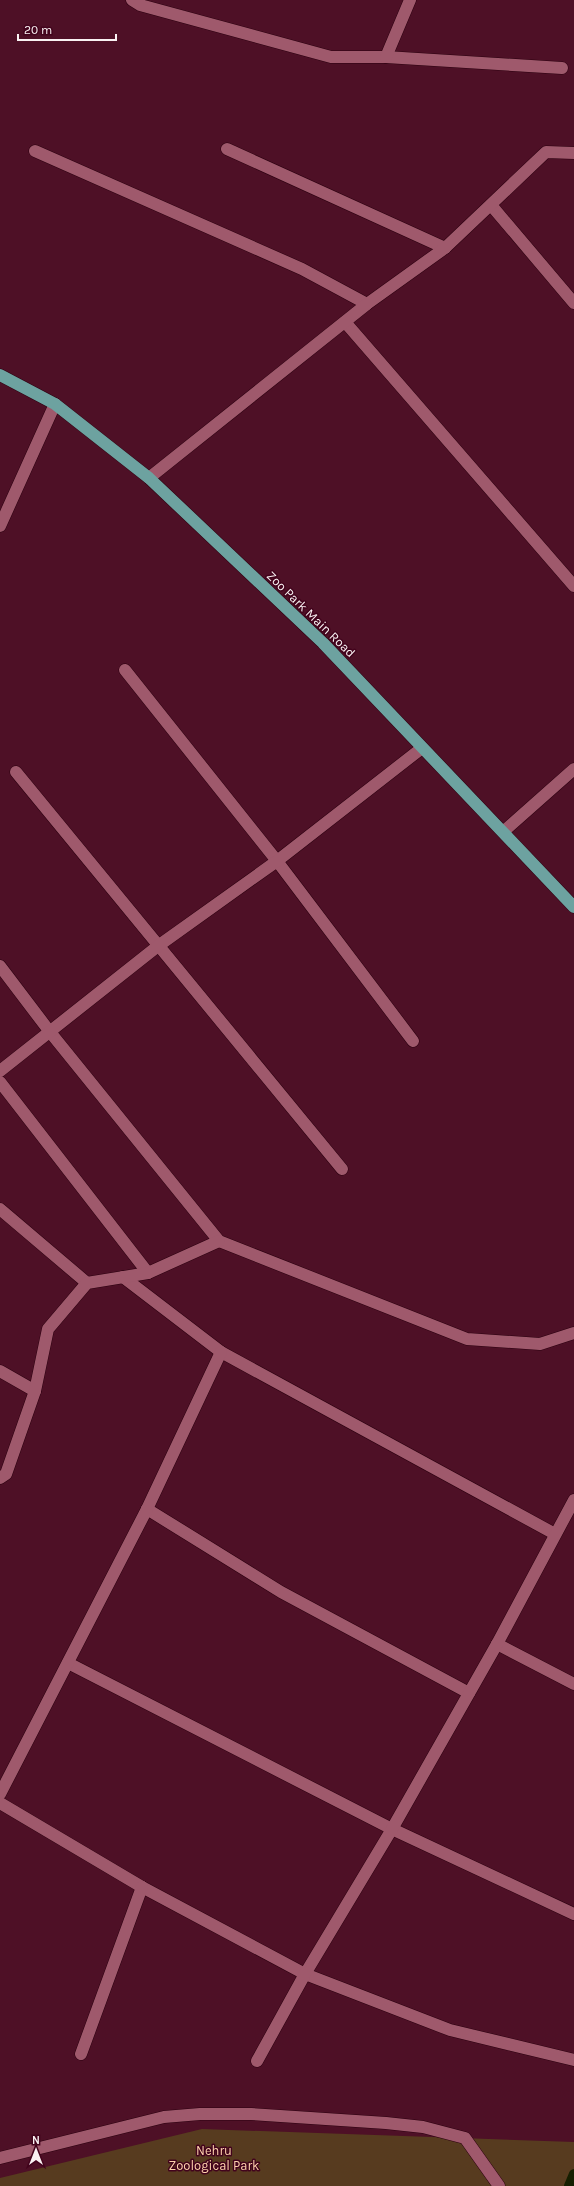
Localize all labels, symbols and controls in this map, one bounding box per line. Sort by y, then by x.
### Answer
scale bar [18,16,116,42]
text: 20 m [24,23,52,37]
street label: Zoo Park Main Road [264,568,358,660]
north arrow [16,2130,56,2170]
text: N [32,2134,40,2147]
park label: Nehru Zoological Park [169,2143,259,2173]

